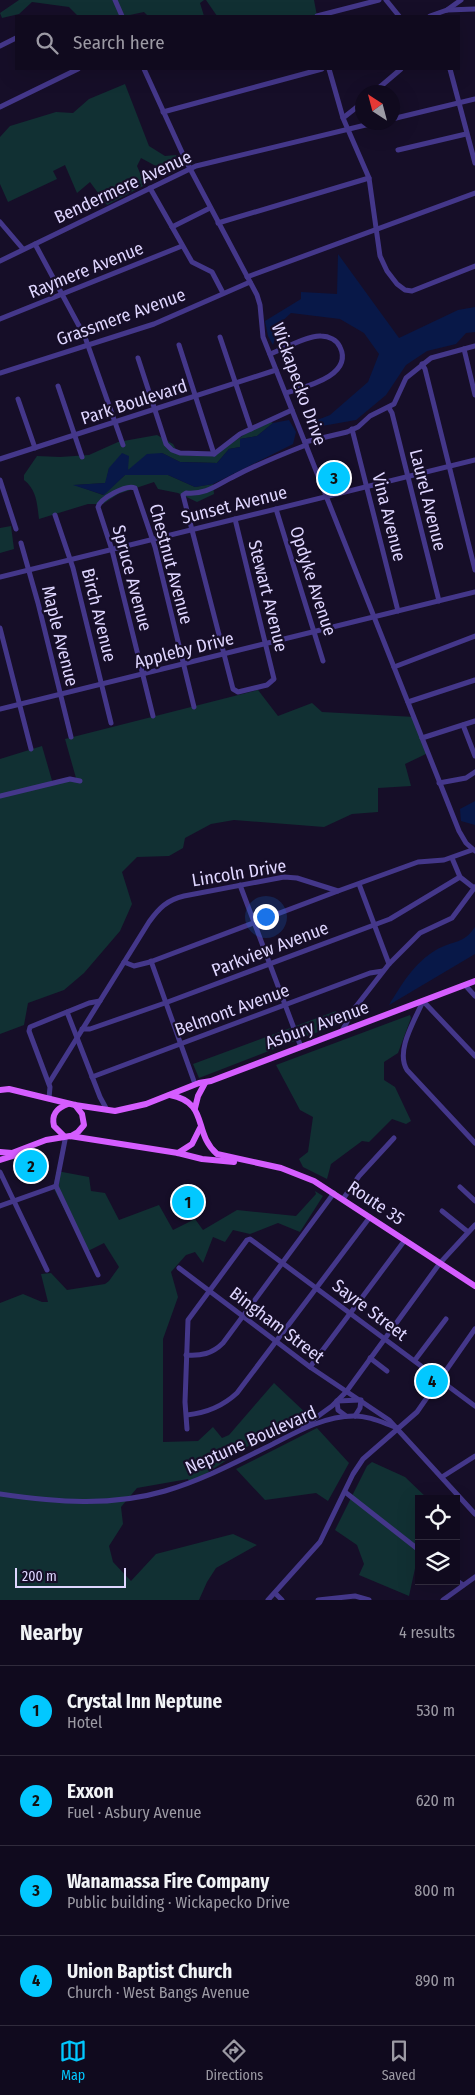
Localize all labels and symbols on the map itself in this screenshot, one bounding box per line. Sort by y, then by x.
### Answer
north arrow [355,85,400,130]
street label: Bendermere Avenue [51,146,195,228]
street label: Raymere Avenue [25,237,147,303]
street label: Grassmere Avenue [54,283,189,351]
street label: Wickapecko Drive [267,320,331,448]
street label: Park Boulevard [78,374,190,430]
street label: Laurel Avenue [405,447,451,553]
pin: 3 [318,459,350,497]
street label: Vina Avenue [367,471,411,564]
street label: Sunset Avenue [179,481,289,529]
street label: Chestnut Avenue [144,501,198,627]
street label: Spruce Avenue [107,523,157,633]
street label: Opdyke Avenue [285,523,341,639]
street label: Stewart Avenue [243,538,293,654]
street label: Birch Avenue [77,566,121,664]
street label: Maple Avenue [37,583,83,689]
street label: Appleby Drive [132,627,236,673]
street label: Lincoln Drive [190,855,288,891]
your location [253,904,279,930]
street label: Parkview Avenue [208,917,332,981]
street label: Belmont Avenue [172,979,292,1041]
street label: Asbury Avenue [262,996,372,1054]
pin: 2 [15,1147,47,1185]
street label: Route 35 [344,1176,408,1230]
pin: 1 [172,1183,204,1221]
street label: Sayre Street [328,1275,412,1346]
street label: Bingham Street [225,1282,329,1368]
pin: 4 [416,1362,448,1400]
street label: Neptune Boulevard [182,1401,320,1479]
scale bar [15,1565,126,1588]

